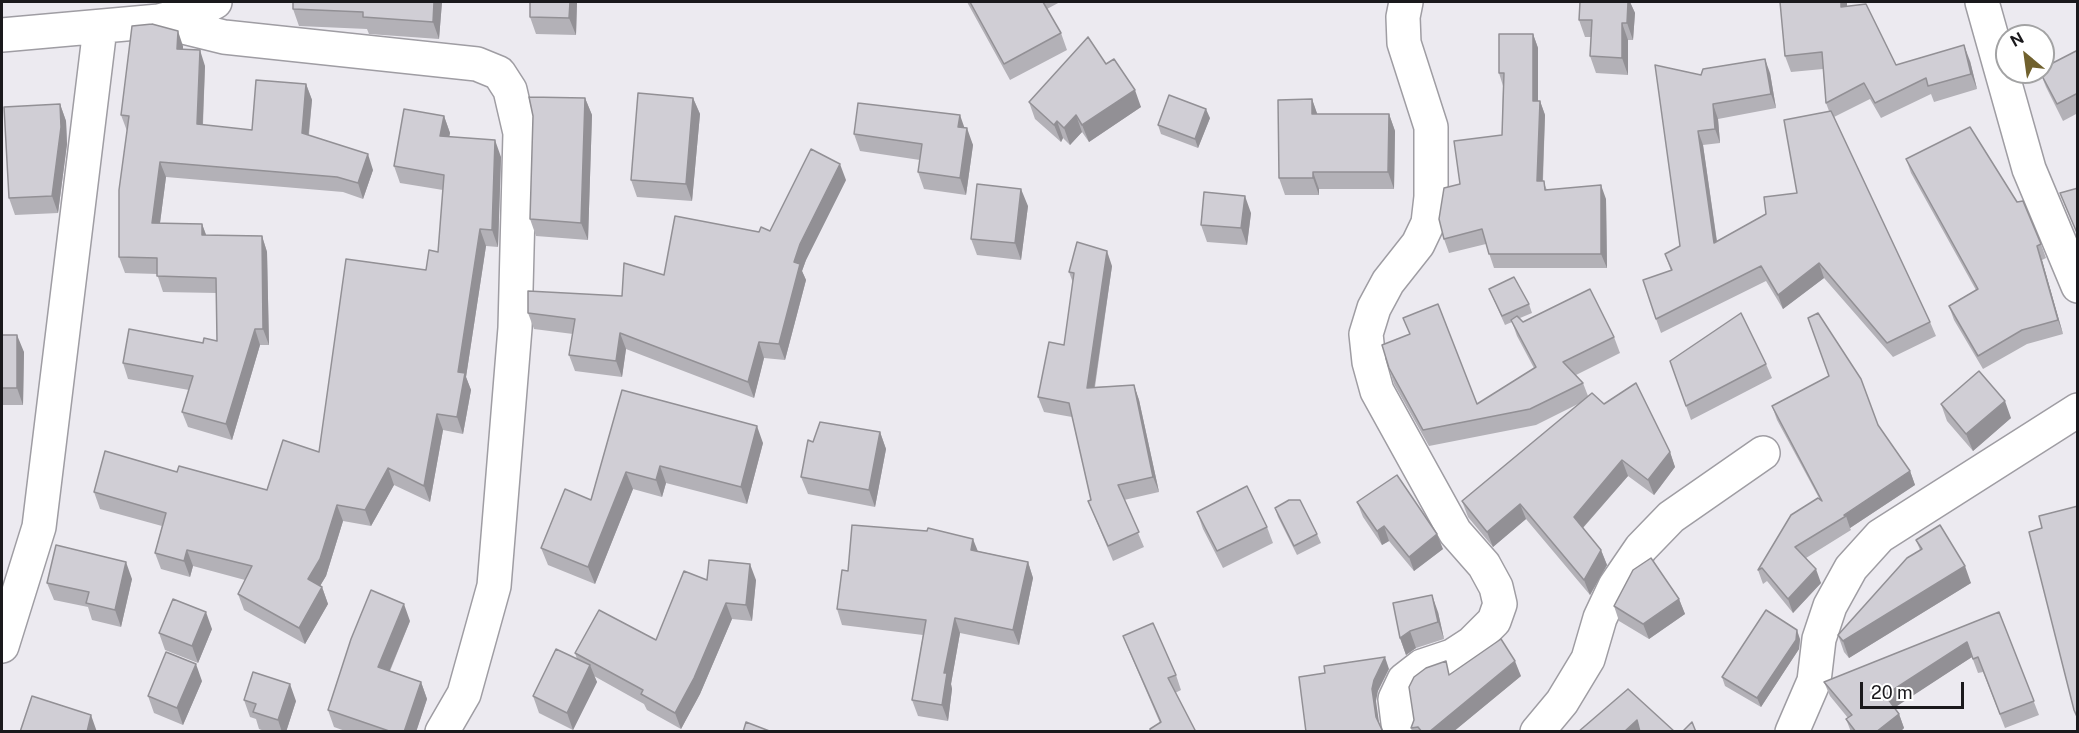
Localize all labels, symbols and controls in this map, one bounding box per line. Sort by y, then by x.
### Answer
north arrow [1995,24,2055,84]
text: N [2007,28,2027,51]
scale bar [1863,670,1966,708]
text: 20 m [1871,682,1913,703]

